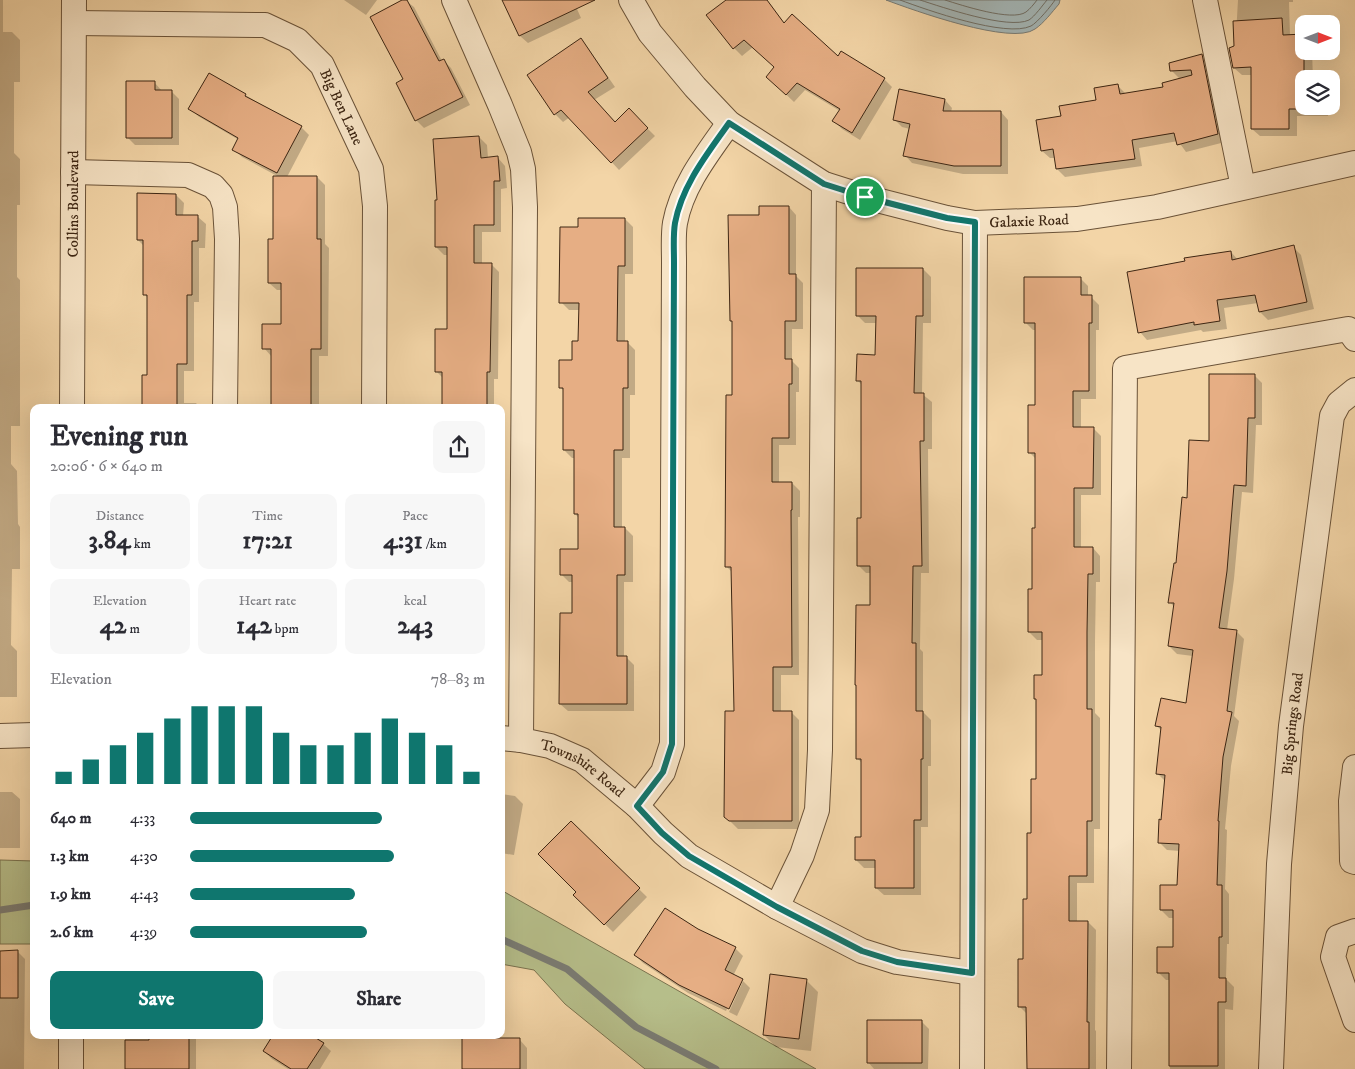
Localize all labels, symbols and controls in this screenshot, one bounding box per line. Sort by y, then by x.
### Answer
north arrow [1295,15,1340,60]
map controls [1295,15,1340,115]
street label: Big Ben Lane [315,66,367,148]
button: layers [1295,70,1340,115]
street label: Collins Boulevard [64,150,83,258]
pin [844,176,886,218]
icon: arrive [851,183,879,211]
street label: Galaxie Road [989,210,1070,232]
text: Evening run [50,419,188,454]
button: share [433,421,485,473]
text: 20:06 · 6 × 640 m [50,456,163,476]
text: Distance [96,507,144,525]
text: Time [252,507,283,525]
text: Pace [402,507,428,525]
text: 3.84 [89,525,131,556]
text: 17:21 [242,525,293,556]
text: 4:31 [383,525,423,556]
text: km [131,535,151,553]
text: /km [423,535,447,553]
text: Elevation [93,592,147,610]
text: Heart rate [239,592,296,610]
text: kcal [404,592,427,610]
text: 42 [100,610,126,641]
text: 142 [236,610,272,641]
text: 243 [397,610,433,641]
text: m [126,620,140,638]
text: bpm [272,620,299,638]
text: Elevation [50,669,112,689]
text: 78–83 m [431,669,485,689]
street label: Big Springs Road [1278,671,1308,776]
street label: Townshire Road [539,735,629,802]
text: 640 m [50,808,92,828]
text: 4:33 [130,808,155,828]
text: 1.3 km [50,846,89,866]
text: 4:30 [130,846,158,866]
text: 1.9 km [50,884,91,904]
text: 4:43 [130,884,159,904]
text: 2.6 km [50,922,94,942]
text: 4:39 [130,922,157,942]
button: Save [50,971,263,1029]
button: Share [273,971,485,1029]

